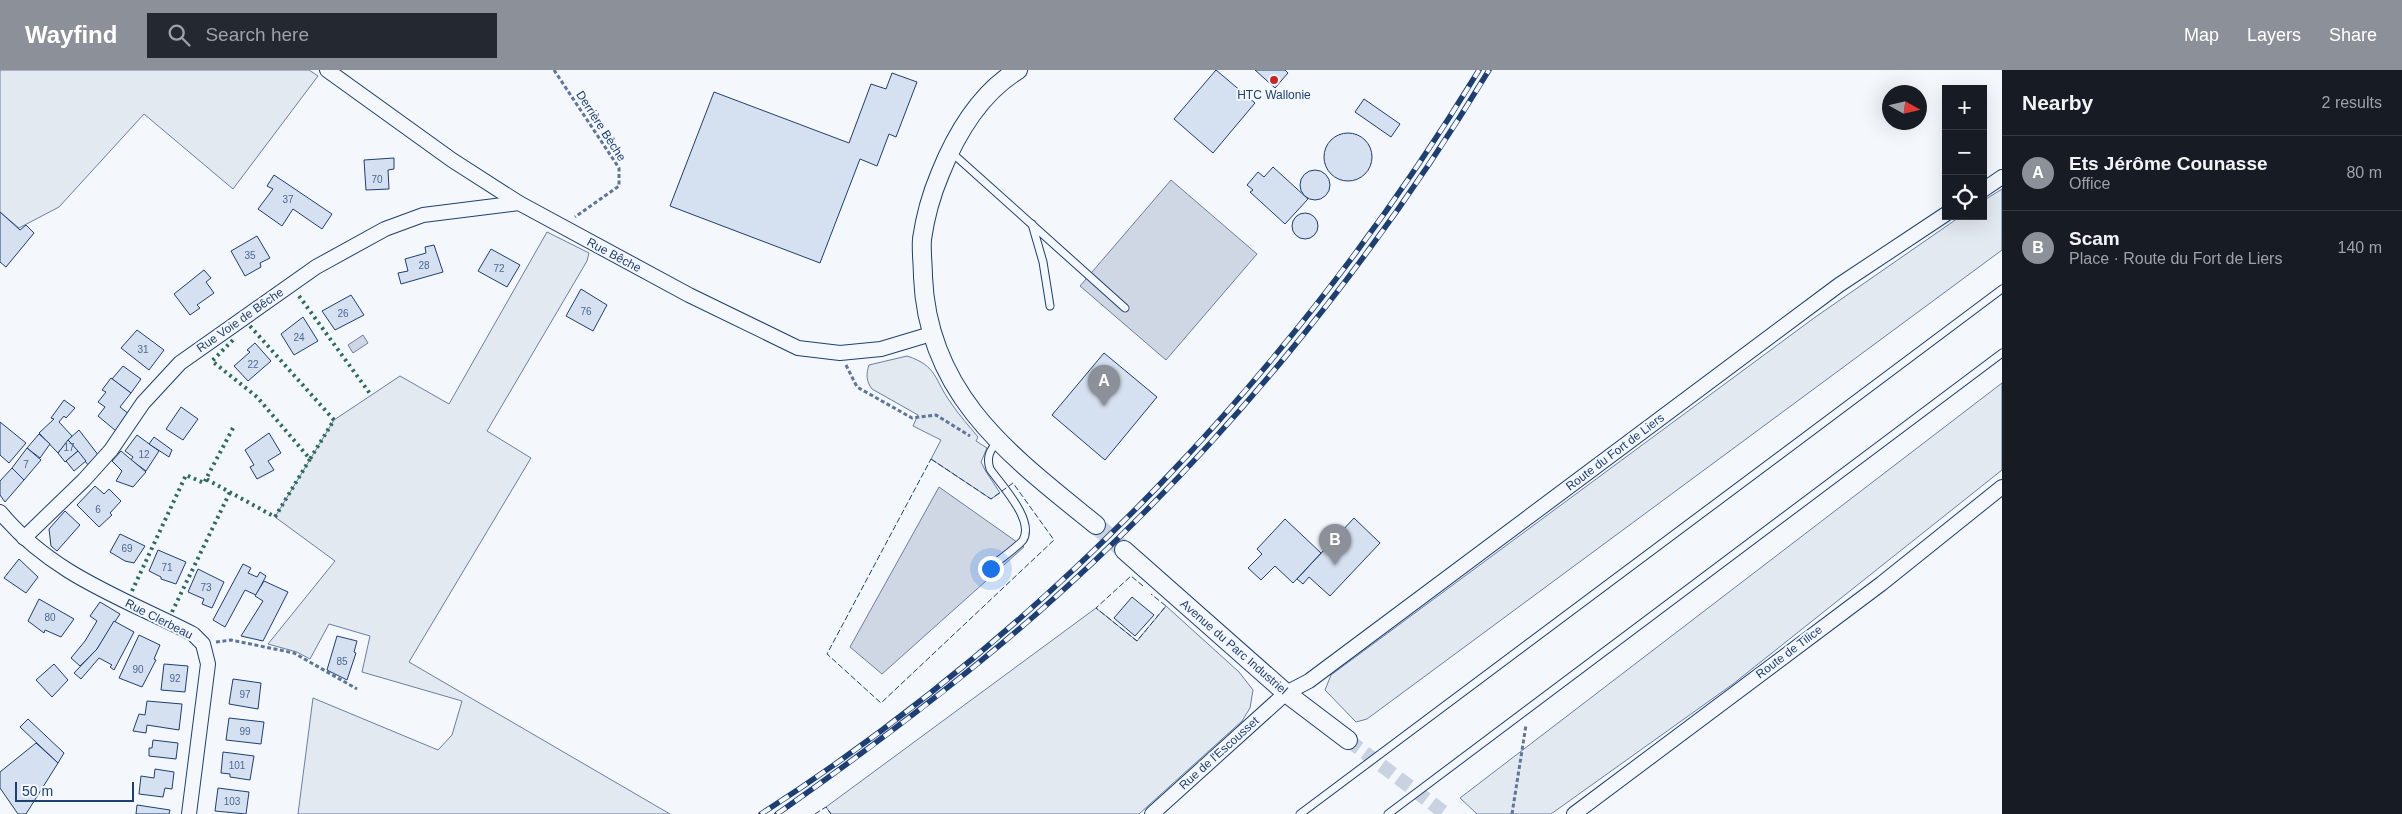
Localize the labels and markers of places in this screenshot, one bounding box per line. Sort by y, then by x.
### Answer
marker: HTC Wallonie [1268,74,1280,86]
place label: HTC Wallonie [1237,88,1311,102]
pin: A [1088,365,1120,406]
pin: B [1319,524,1351,565]

